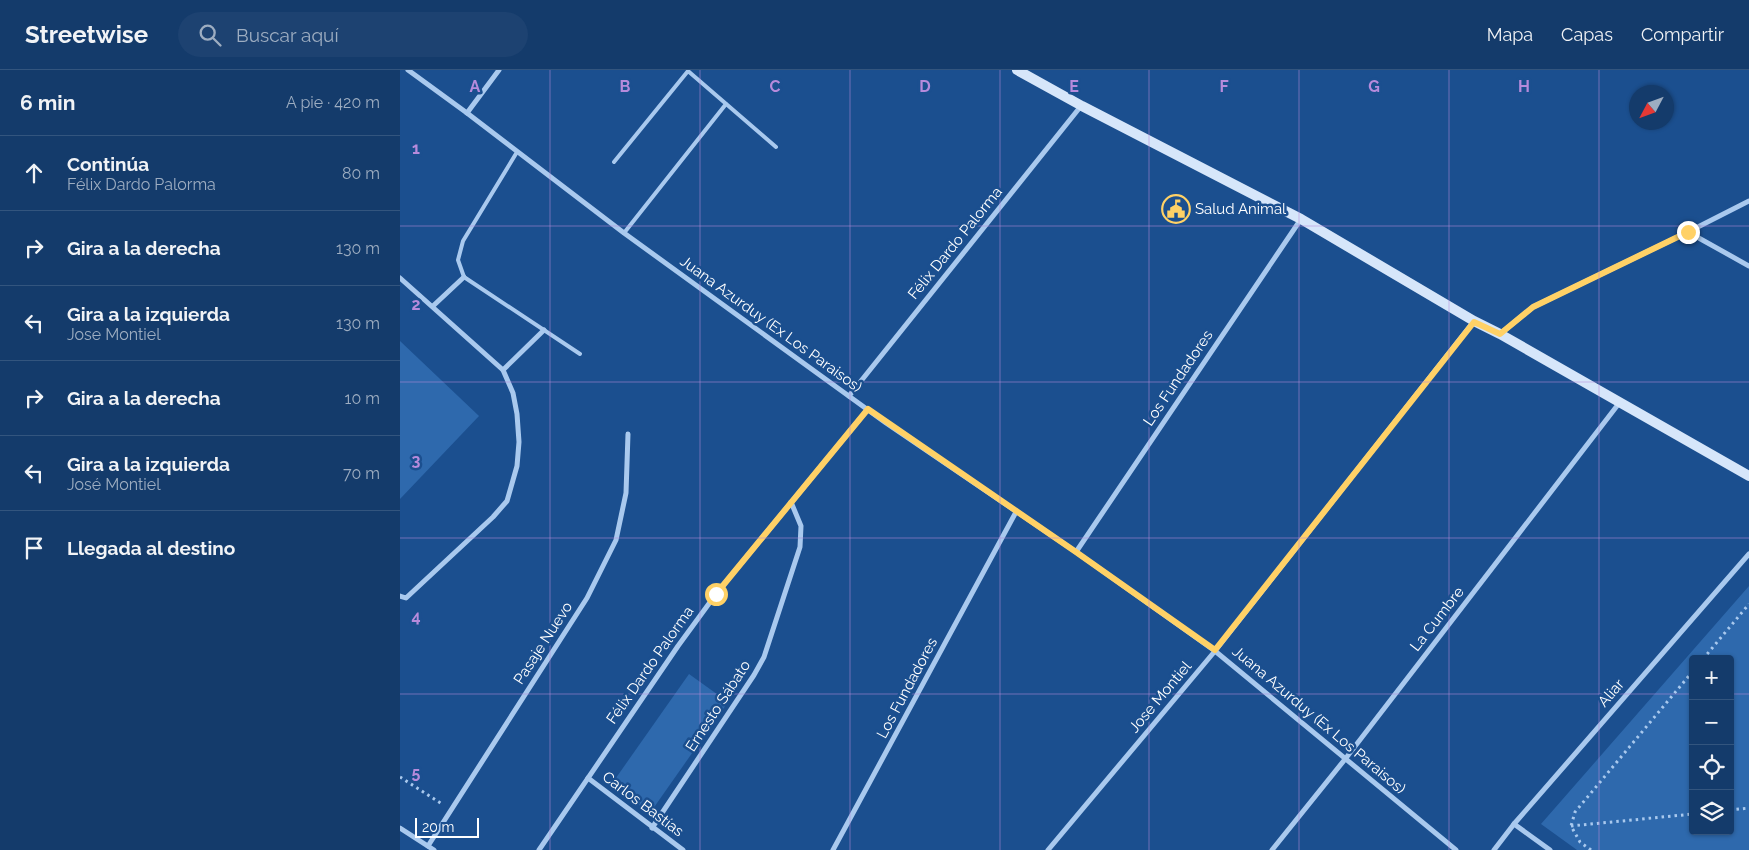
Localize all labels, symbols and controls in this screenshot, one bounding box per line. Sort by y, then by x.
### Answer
search box [178,12,528,57]
text: Streetwise [25,20,148,49]
icon: search [196,21,224,49]
text: Buscar aquí [236,24,339,46]
text: Mapa [1487,24,1533,45]
text: Capas [1561,24,1613,45]
text: Compartir [1641,24,1724,45]
text: A [470,77,481,96]
text: B [620,77,631,96]
text: C [770,77,781,96]
text: D [919,77,931,96]
text: E [1069,77,1079,96]
text: F [1219,77,1229,96]
text: G [1368,77,1380,96]
text: H [1518,77,1530,96]
north arrow [1629,85,1674,130]
text: 6 min [20,90,75,115]
text: A pie · 420 m [286,93,380,112]
text: 1 [412,139,420,158]
text: Continúa [67,153,149,175]
icon: ahead [20,159,48,187]
text: 80 m [342,164,380,183]
text: Félix Dardo Palorma [67,175,216,194]
street label: Félix Dardo Palorma [904,183,1006,303]
public building icon: Salud Animal [1161,194,1191,224]
place label: Salud Animal [1195,200,1287,218]
route end [1677,221,1700,244]
icon: right [20,234,48,262]
text: Gira a la derecha [67,237,221,259]
text: 130 m [336,239,380,258]
street label: Juana Azurduy (Ex Los Paraisos) [677,252,865,396]
text: 2 [411,295,421,314]
text: Gira a la izquierda [67,303,230,325]
icon: left [20,309,48,337]
text: 130 m [336,314,380,333]
text: Jose Montiel [67,325,161,344]
street label: Los Fundadores [1139,327,1217,429]
icon: right [20,384,48,412]
text: Gira a la derecha [67,387,221,409]
text: 10 m [345,389,380,408]
text: 3 [412,451,421,470]
text: Gira a la izquierda [67,453,230,475]
icon: left [20,459,48,487]
text: 70 m [343,464,380,483]
text: José Montiel [67,475,161,494]
icon: arrive [20,534,48,562]
text: Llegada al destino [67,537,235,559]
route start [705,583,728,606]
street label: La Cumbre [1406,583,1468,655]
street label: Pasaje Nuevo [510,598,576,688]
street label: Félix Dardo Palorma [603,603,697,727]
text: 4 [411,607,421,626]
street label: Los Fundadores [873,635,941,741]
street label: Juana Azurduy (Ex Los Paraisos) [1229,642,1409,798]
map controls [1689,655,1734,835]
button: + [1689,655,1734,700]
street label: Ernesto Sábato [682,657,754,755]
street label: Jose Montiel [1125,657,1196,736]
street label: Aliar [1594,675,1628,711]
button: − [1689,700,1734,745]
button: locate [1689,745,1734,790]
text: 5 [412,763,421,782]
street label: Carlos Bastías [599,768,687,840]
button: layers [1689,790,1734,835]
scale bar [415,815,479,838]
text: 20 m [422,819,454,835]

